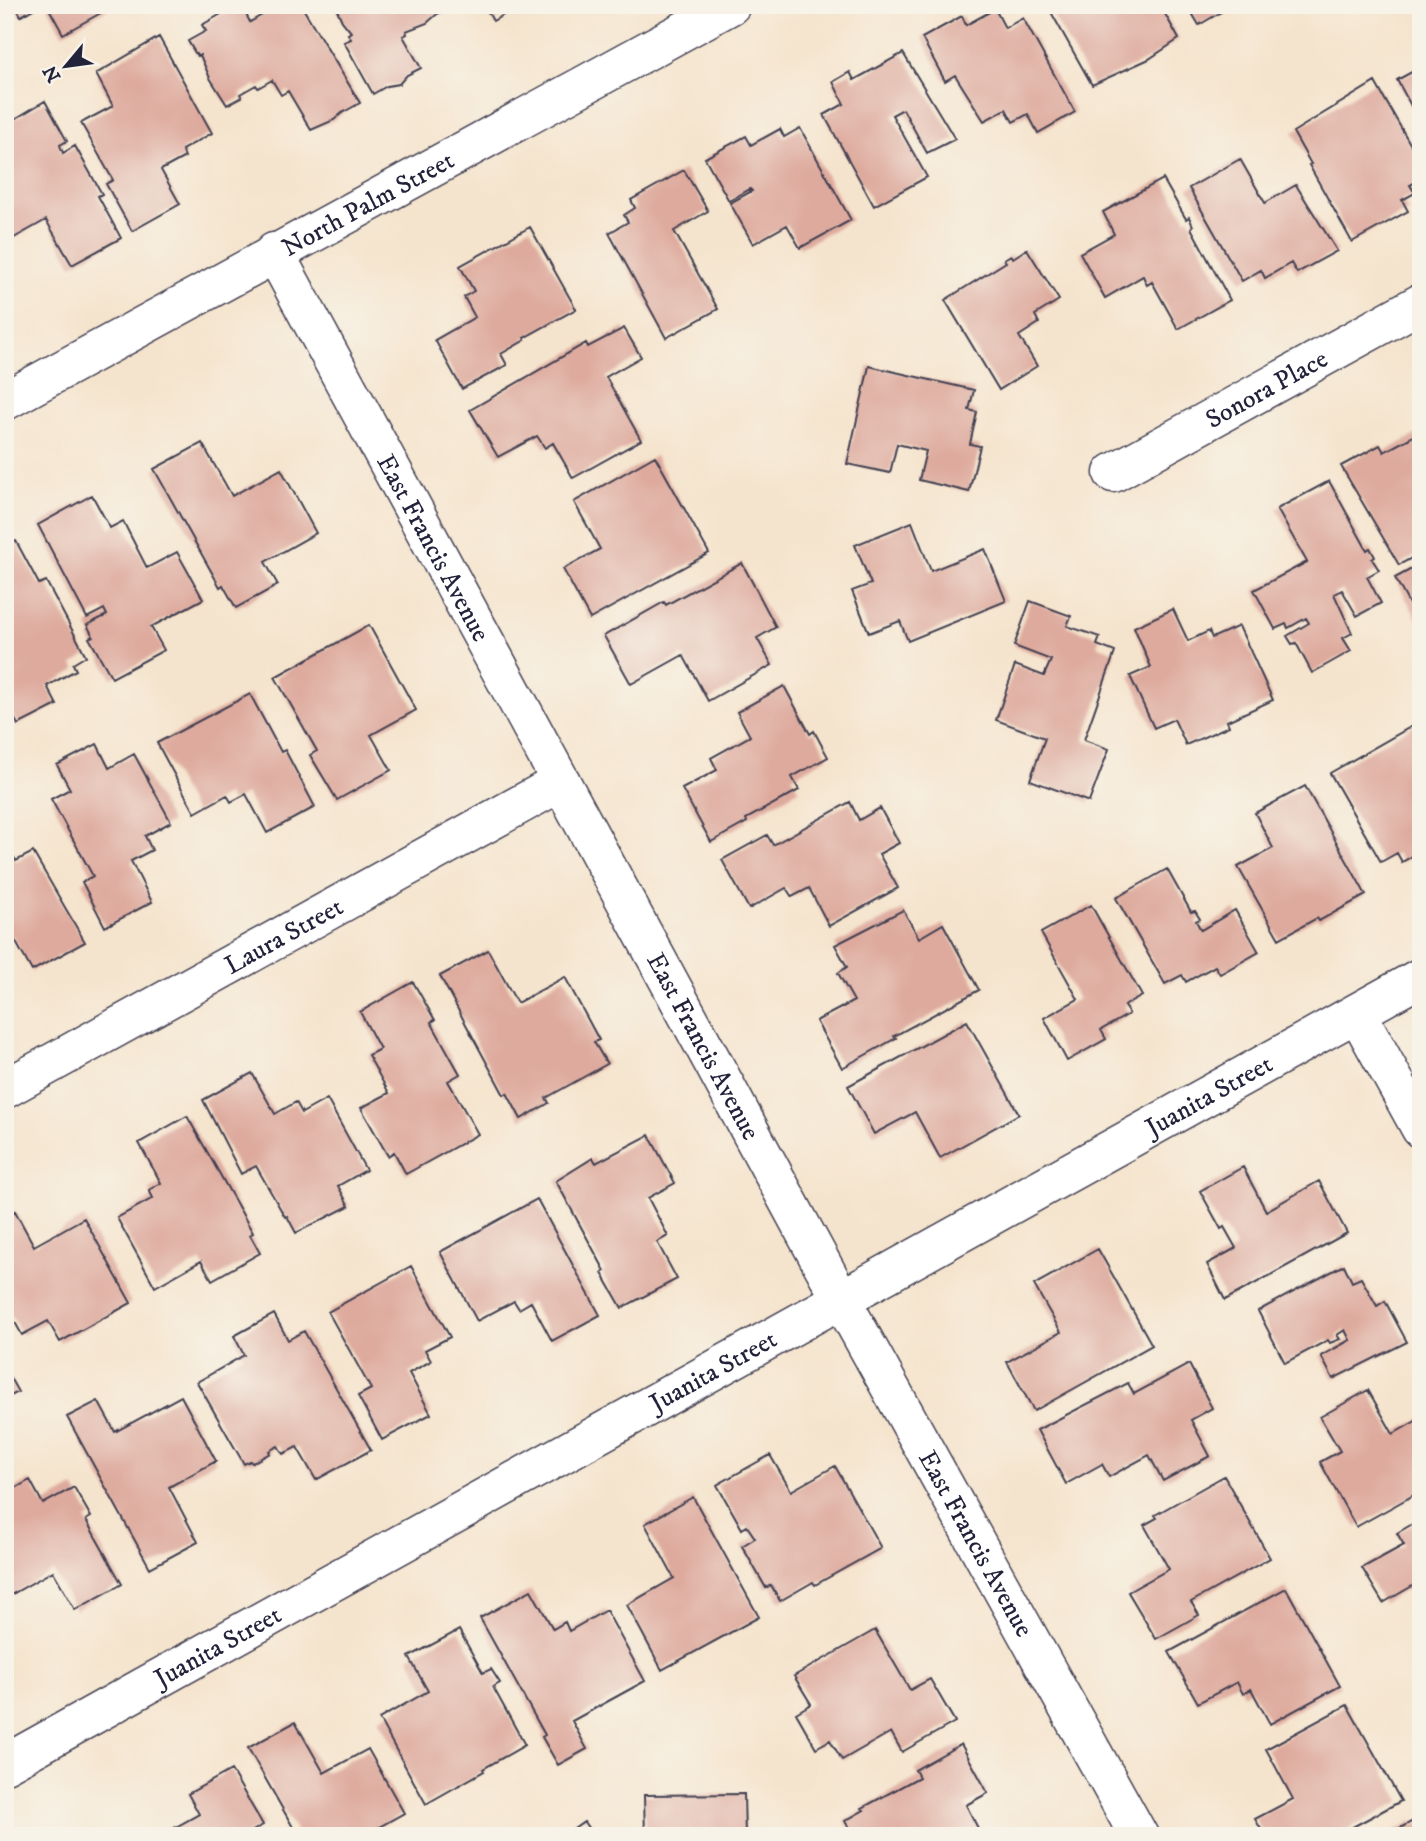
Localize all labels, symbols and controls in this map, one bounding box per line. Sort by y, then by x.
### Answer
north arrow [32,32,102,102]
text: N [38,61,66,86]
street label: North Palm Street [276,144,460,265]
street label: Sonora Place [1200,343,1334,437]
street label: East Francis Avenue [369,449,497,648]
street label: Laura Street [219,891,349,983]
street label: East Francis Avenue [639,947,767,1146]
street label: Juanita Street [1138,1048,1279,1146]
street label: Juanita Street [643,1323,783,1421]
street label: East Francis Avenue [910,1445,1040,1643]
street label: Juanita Street [147,1599,287,1697]

